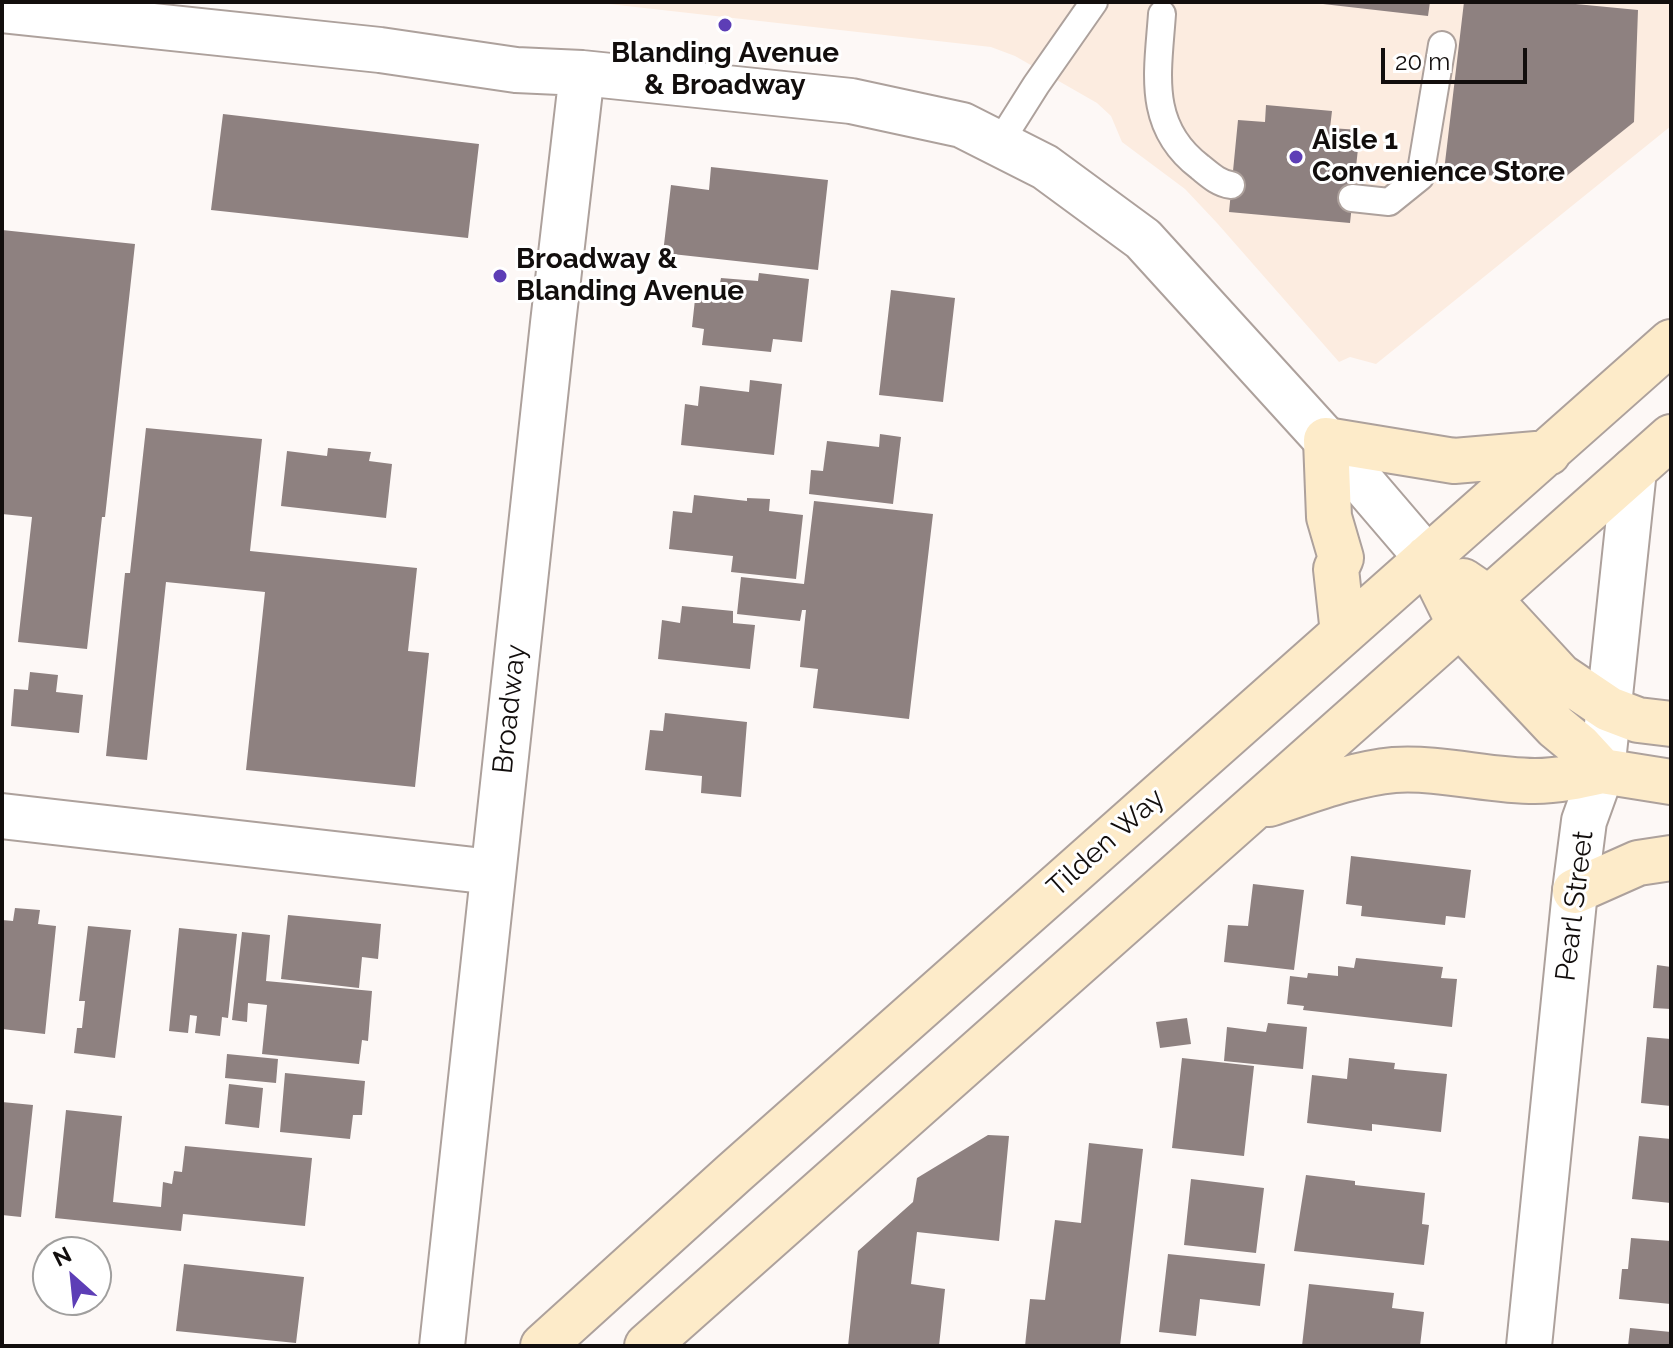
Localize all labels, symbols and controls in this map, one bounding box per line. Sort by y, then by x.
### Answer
marker: Blanding Avenue & Broadway [716,16,734,34]
scale bar [1385,32,1531,82]
place label: Blanding Avenue & Broadway [611,37,839,103]
text: 20 m [1395,47,1450,76]
place label: Aisle 1 Convenience Store [1312,124,1565,190]
marker: Aisle 1 Convenience Store [1287,148,1305,166]
place label: Broadway & Blanding Avenue [516,243,744,309]
marker: Broadway & Blanding Avenue [491,267,509,285]
street label: Broadway [487,643,533,775]
street label: Tilden Way [1041,782,1171,904]
street label: Pearl Street [1549,829,1601,983]
north arrow [32,1236,112,1316]
text: N [49,1241,75,1272]

